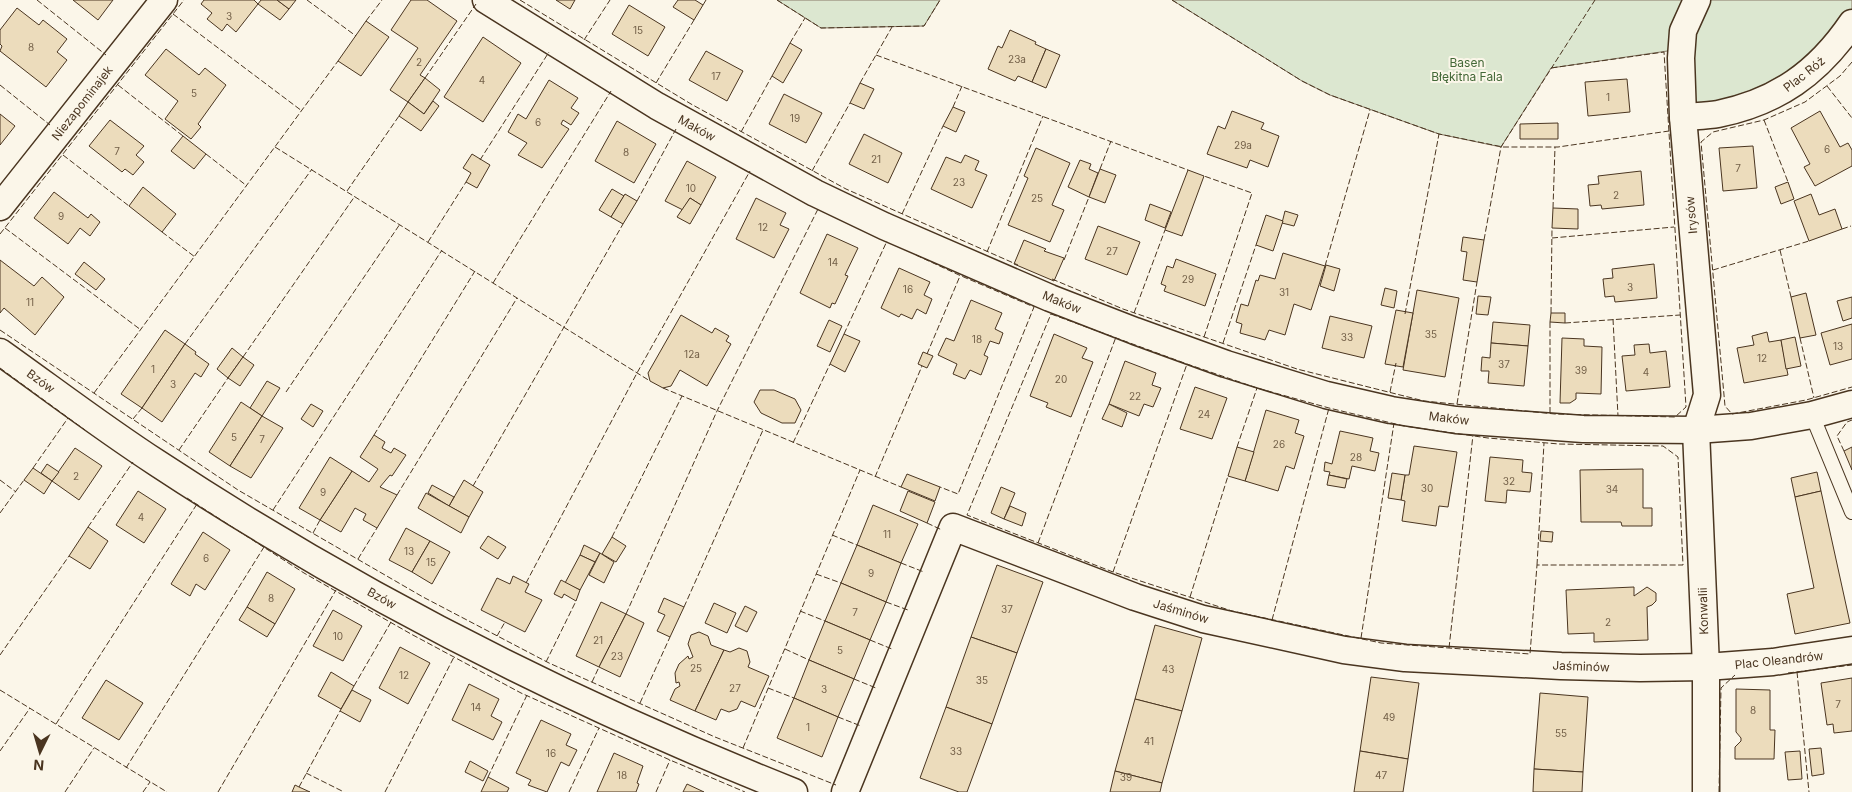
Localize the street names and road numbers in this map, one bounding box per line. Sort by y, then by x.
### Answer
street label: Plac Róż [1780,53,1828,95]
street label: Niezapominajek [48,62,116,143]
street label: Maków [676,112,719,145]
street label: Irysów [1682,195,1700,234]
street label: Maków [1040,287,1084,317]
street label: Bzów [24,366,58,396]
street label: Maków [1428,408,1470,428]
street label: Bzów [365,584,399,612]
street label: Konwalii [1695,587,1711,635]
street label: Jaśminów [1151,595,1211,627]
street label: Plac Oleandrów [1734,648,1824,672]
street label: Jaśminów [1552,658,1610,675]

